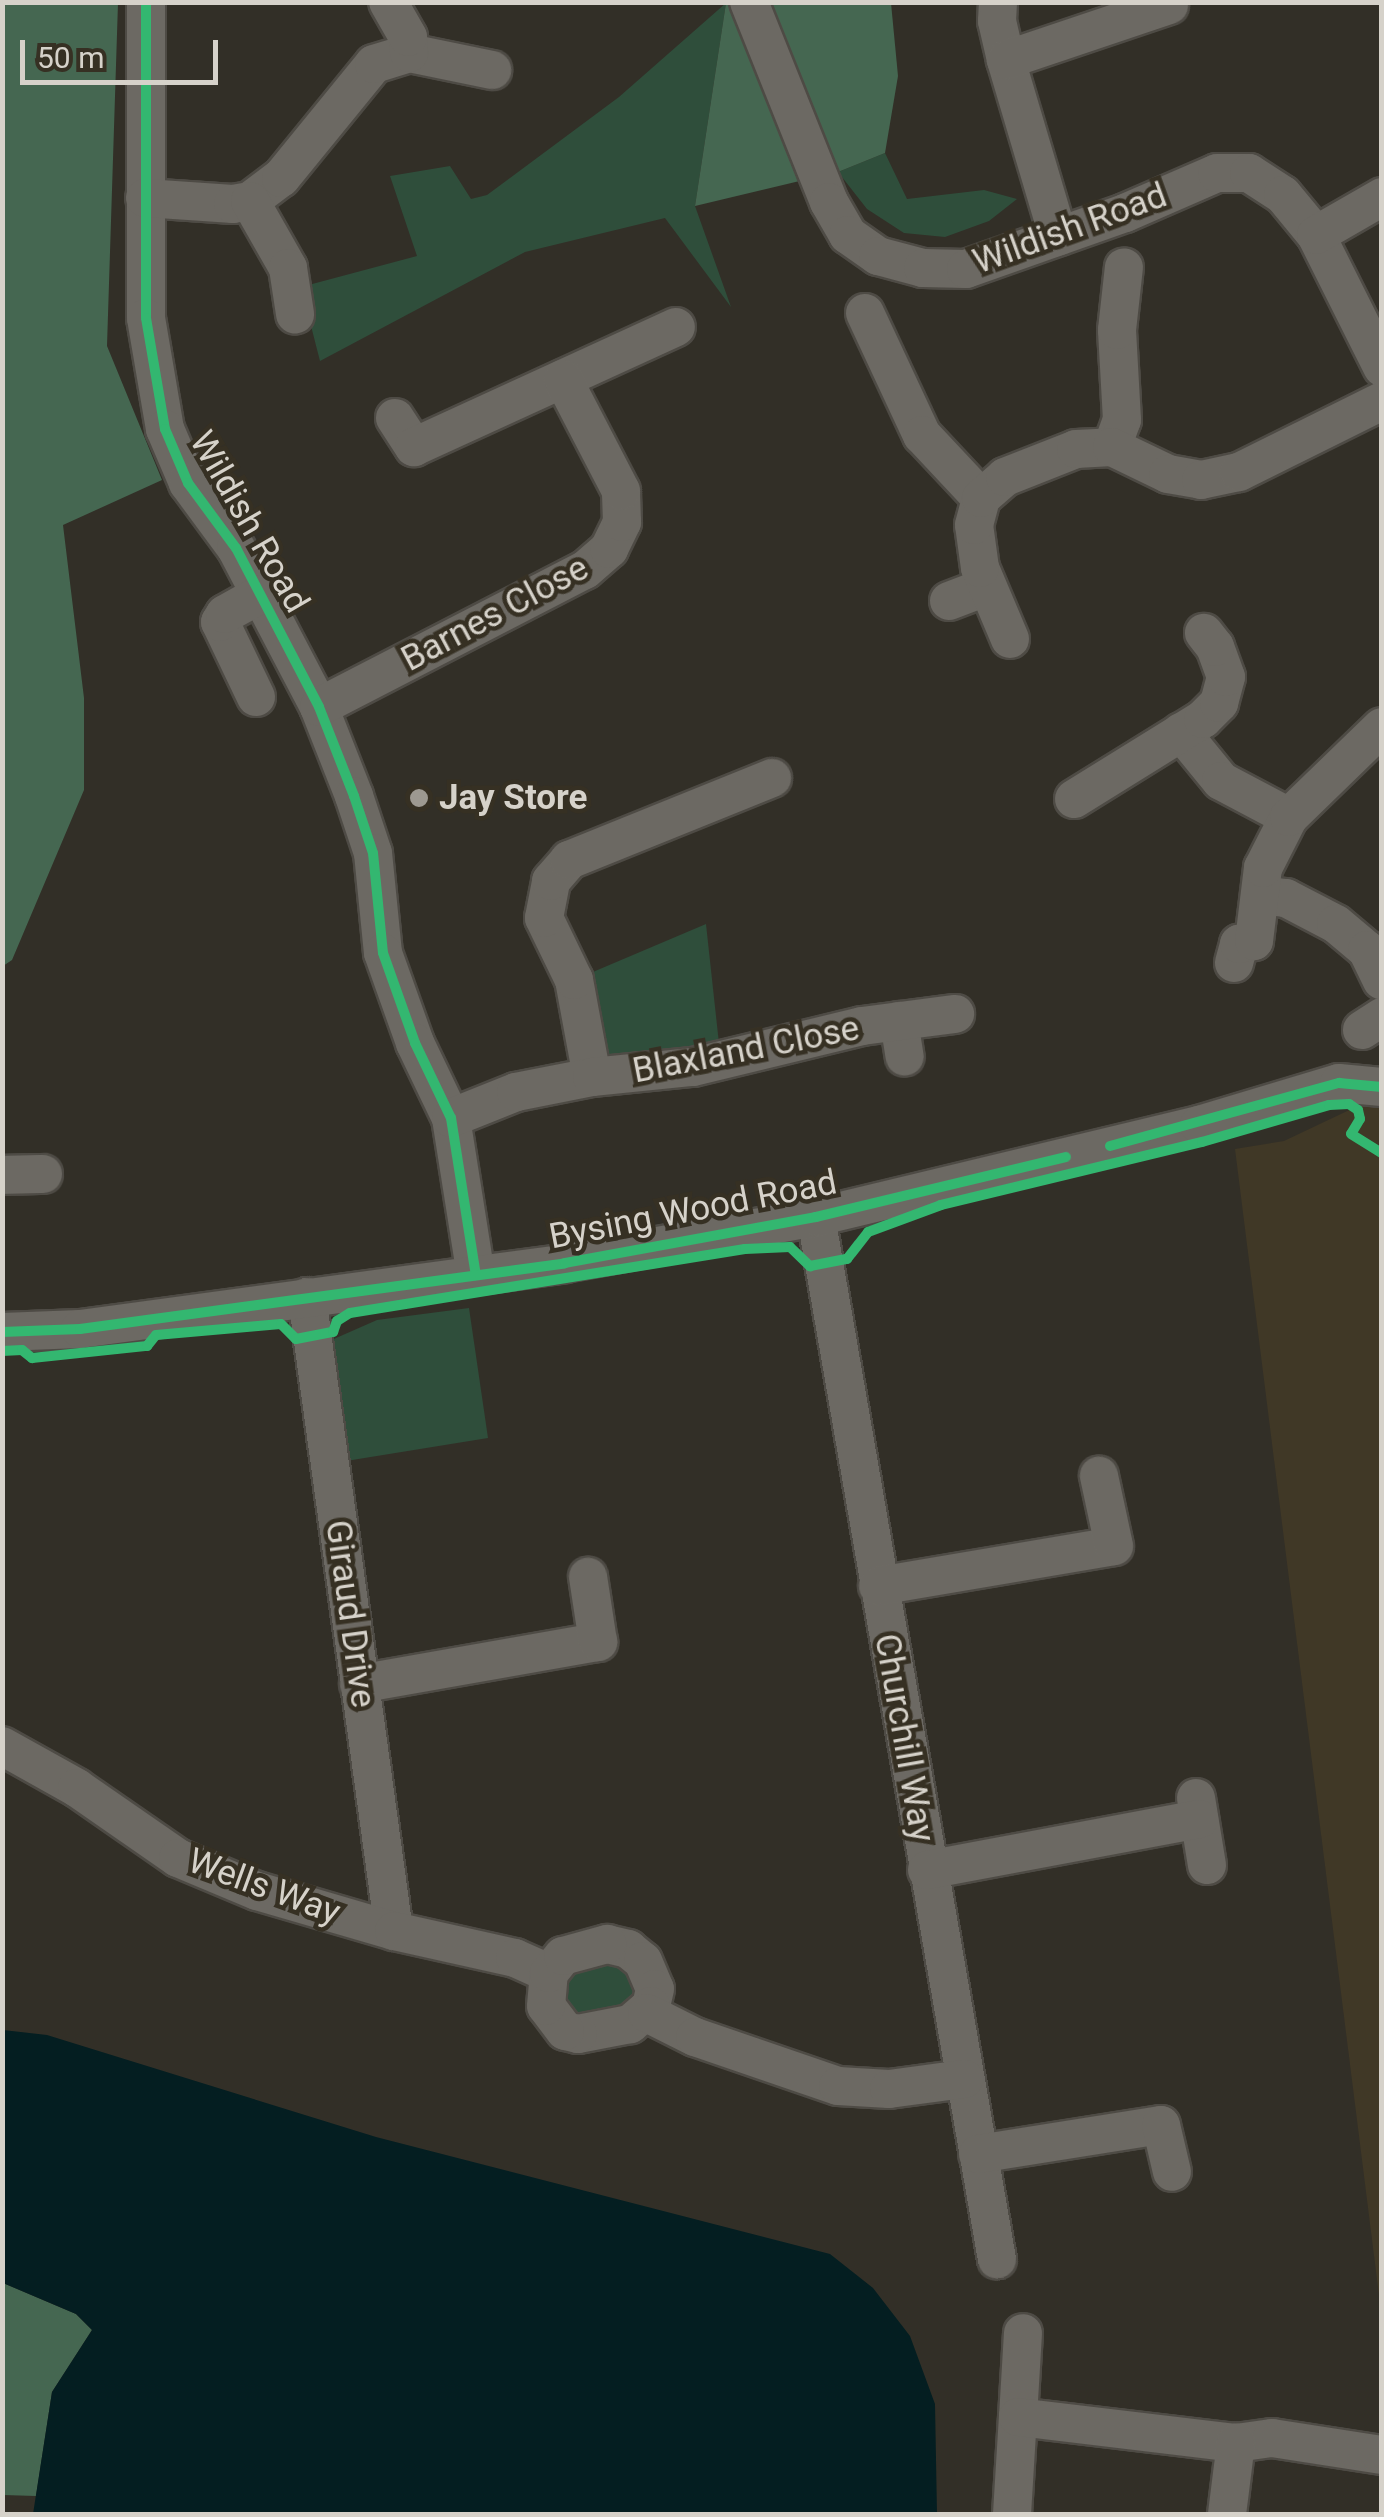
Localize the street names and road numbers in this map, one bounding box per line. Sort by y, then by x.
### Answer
street label: Wildish Road [968,175,1172,283]
street label: Wildish Road [180,424,318,620]
street label: Barnes Close [395,547,595,681]
street label: Blaxland Close [629,1007,863,1093]
street label: Bysing Wood Road [546,1162,840,1258]
street label: Giraud Drive [316,1518,384,1710]
street label: Churchill Way [865,1631,943,1845]
street label: Wells Way [182,1840,346,1934]

